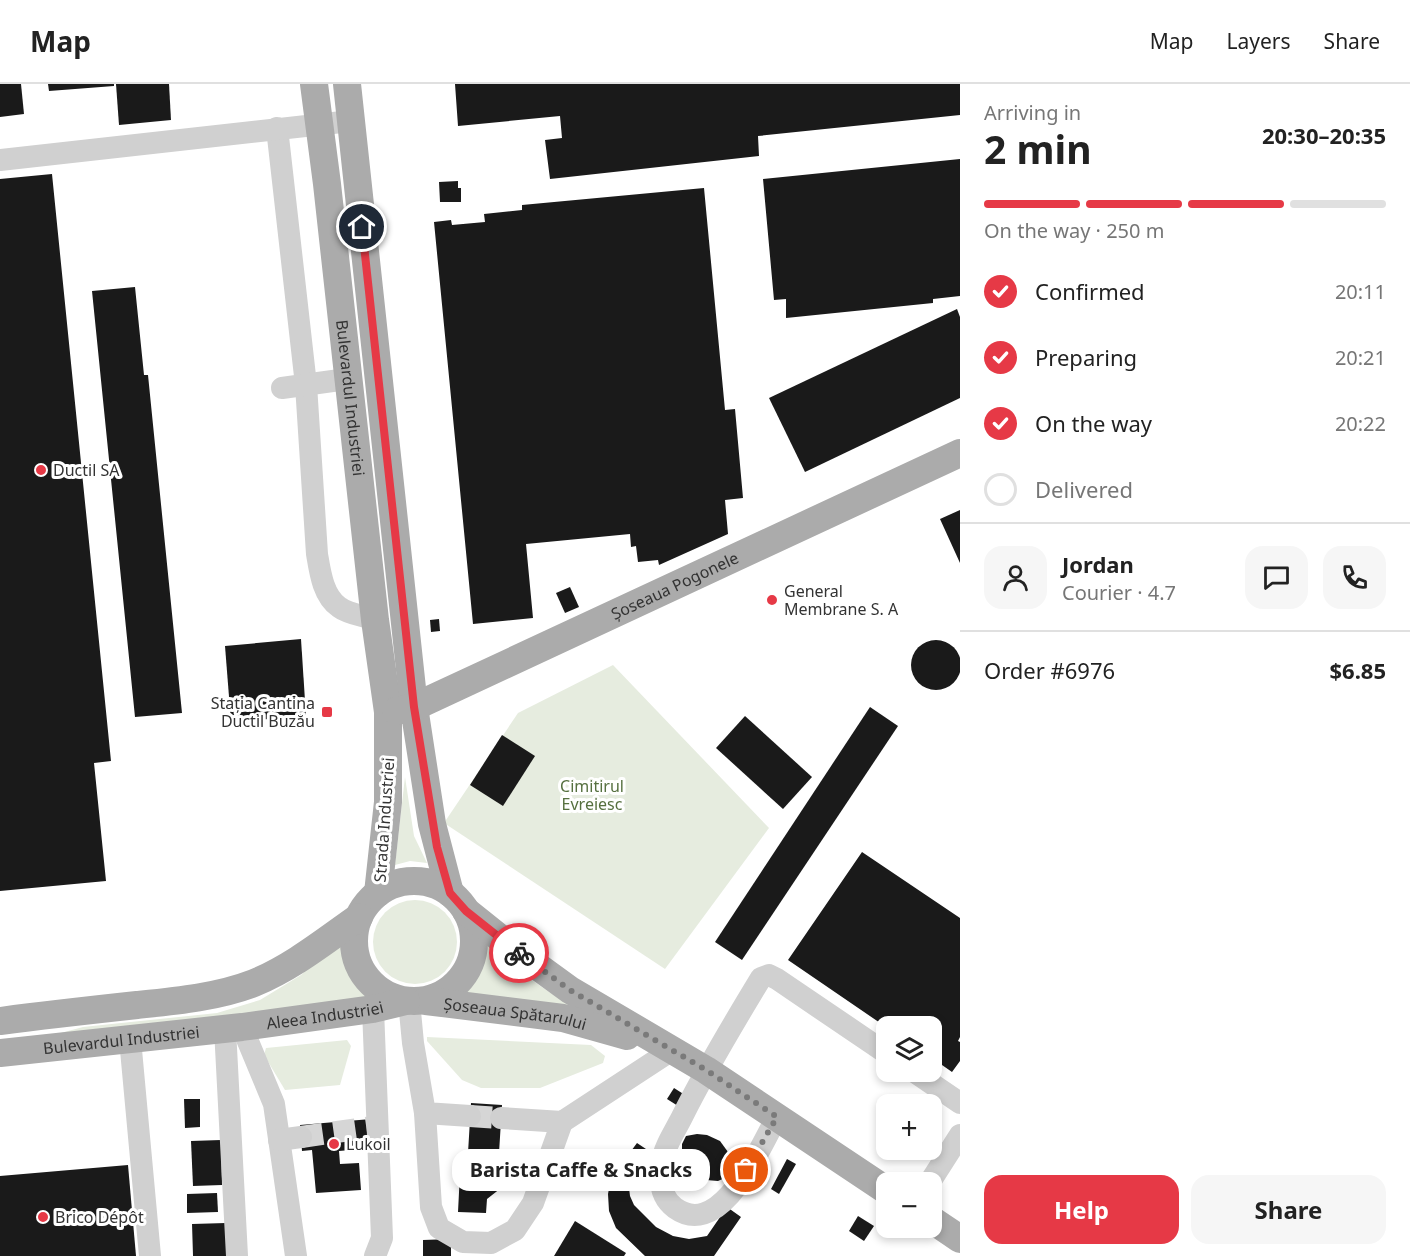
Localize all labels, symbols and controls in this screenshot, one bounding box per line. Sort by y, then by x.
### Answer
text: Map [30,22,91,60]
text: Map [1150,27,1194,55]
text: Layers [1227,27,1291,55]
text: Share [1324,27,1380,55]
text: Arriving in [984,99,1081,126]
text: 20:30–20:35 [1262,120,1386,150]
text: 2 min [984,122,1091,175]
pin [336,201,387,252]
icon: home [345,210,378,243]
text: On the way · 250 m [984,217,1164,244]
icon: check [984,275,1017,308]
text: Confirmed [1035,276,1145,306]
text: 20:11 [1335,278,1386,305]
street label: Bulevardul Industriei [331,319,370,477]
icon: check [984,341,1017,374]
text: Preparing [1035,342,1137,372]
text: 20:21 [1335,344,1386,371]
icon: check [984,407,1017,440]
text: On the way [1035,408,1152,438]
text: 20:22 [1335,410,1386,437]
place label: Ductil SA [53,459,120,481]
marker: Ductil SA [34,463,48,477]
text: Delivered [1035,474,1133,504]
button: person [984,546,1047,609]
button: chat [1245,546,1308,609]
button: phone [1323,546,1386,609]
street label: Șoseaua Pogonele [607,547,742,625]
text: Jordan [1062,549,1134,579]
text: Courier · 4.7 [1062,579,1176,606]
place label: General Membrane S. A [784,580,899,620]
marker: General Membrane S. A [765,593,779,607]
text: Order #6976 [984,655,1115,685]
text: $6.85 [1329,655,1386,685]
place label: Stația Cantina Ductil Buzău [211,692,315,732]
marker: Stația Cantina Ductil Buzău [320,705,334,719]
street label: Strada Industriei [369,757,399,883]
park label: Cimitirul Evreiesc [560,775,624,815]
courier [489,923,549,983]
icon: bike [503,937,536,970]
street label: Șoseaua Spătarului [442,992,589,1035]
street label: Aleea Industriei [265,996,386,1035]
map controls [876,1016,942,1238]
button: layers [876,1016,942,1082]
street label: Bulevardul Industriei [42,1021,201,1059]
button: + [876,1094,942,1160]
place label: Lukoil [346,1133,391,1155]
marker: Lukoil [327,1137,341,1151]
pin [720,1144,771,1195]
callout: Barista Caffe & Snacks [452,1149,710,1191]
icon: bag [729,1153,762,1186]
text: Barista Caffe & Snacks [470,1156,692,1183]
button: − [876,1172,942,1238]
button: Help [984,1175,1179,1244]
button: Share [1191,1175,1386,1244]
place label: Brico Dépôt [55,1206,144,1228]
marker: Brico Dépôt [36,1210,50,1224]

